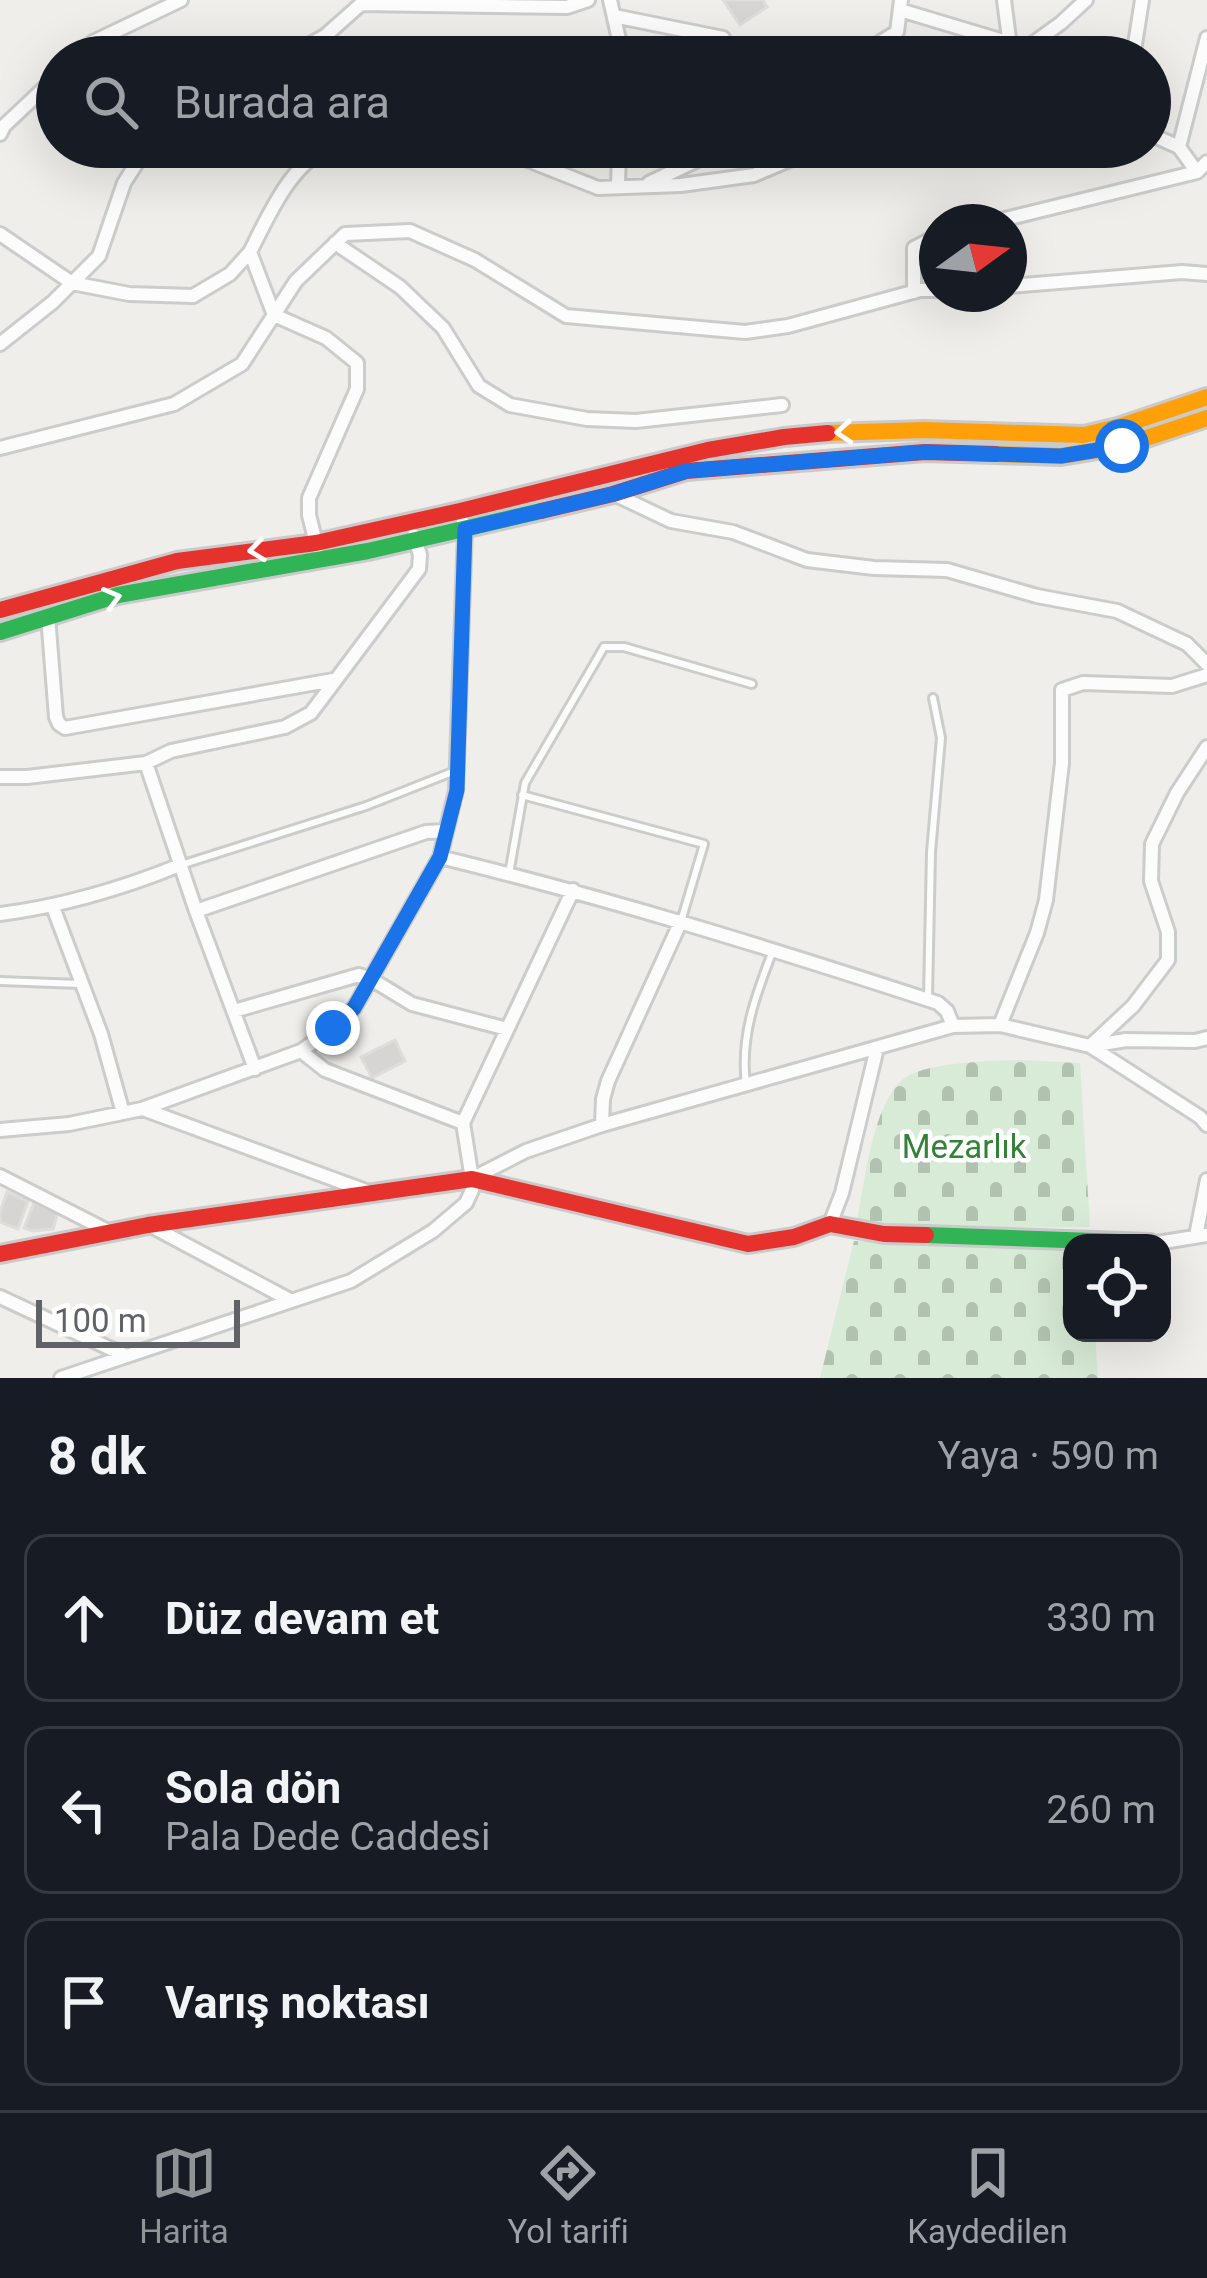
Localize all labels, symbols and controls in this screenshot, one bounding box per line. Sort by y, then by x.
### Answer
search box [36,36,1171,168]
icon: search [78,69,144,135]
text: Burada ara [174,76,390,129]
north arrow [919,204,1027,312]
one-way arrow [834,418,853,444]
route start [1095,419,1149,473]
one-way arrow [247,537,266,563]
one-way arrow [101,587,122,612]
route end [306,1001,360,1055]
park label: Mezarlık [902,1127,1027,1166]
map controls [1063,1234,1171,1342]
button: locate [1063,1234,1171,1342]
scale bar [36,1294,240,1347]
text: 100 m [54,1301,147,1340]
text: 8 dk [48,1427,146,1486]
text: Yaya · 590 m [937,1433,1159,1479]
icon: ahead [51,1585,117,1651]
text: Düz devam et [165,1592,439,1645]
text: 330 m [1046,1595,1156,1641]
text: Sola dön [165,1761,341,1814]
icon: left [51,1777,117,1843]
text: 260 m [1046,1787,1156,1833]
text: Pala Dede Caddesi [165,1814,490,1860]
icon: arrive [51,1969,117,2035]
text: Varış noktası [165,1976,430,2029]
tab: Harita [139,2140,229,2251]
tab: Yol tarifi [507,2140,629,2251]
tab: Kaydedilen [907,2140,1068,2251]

